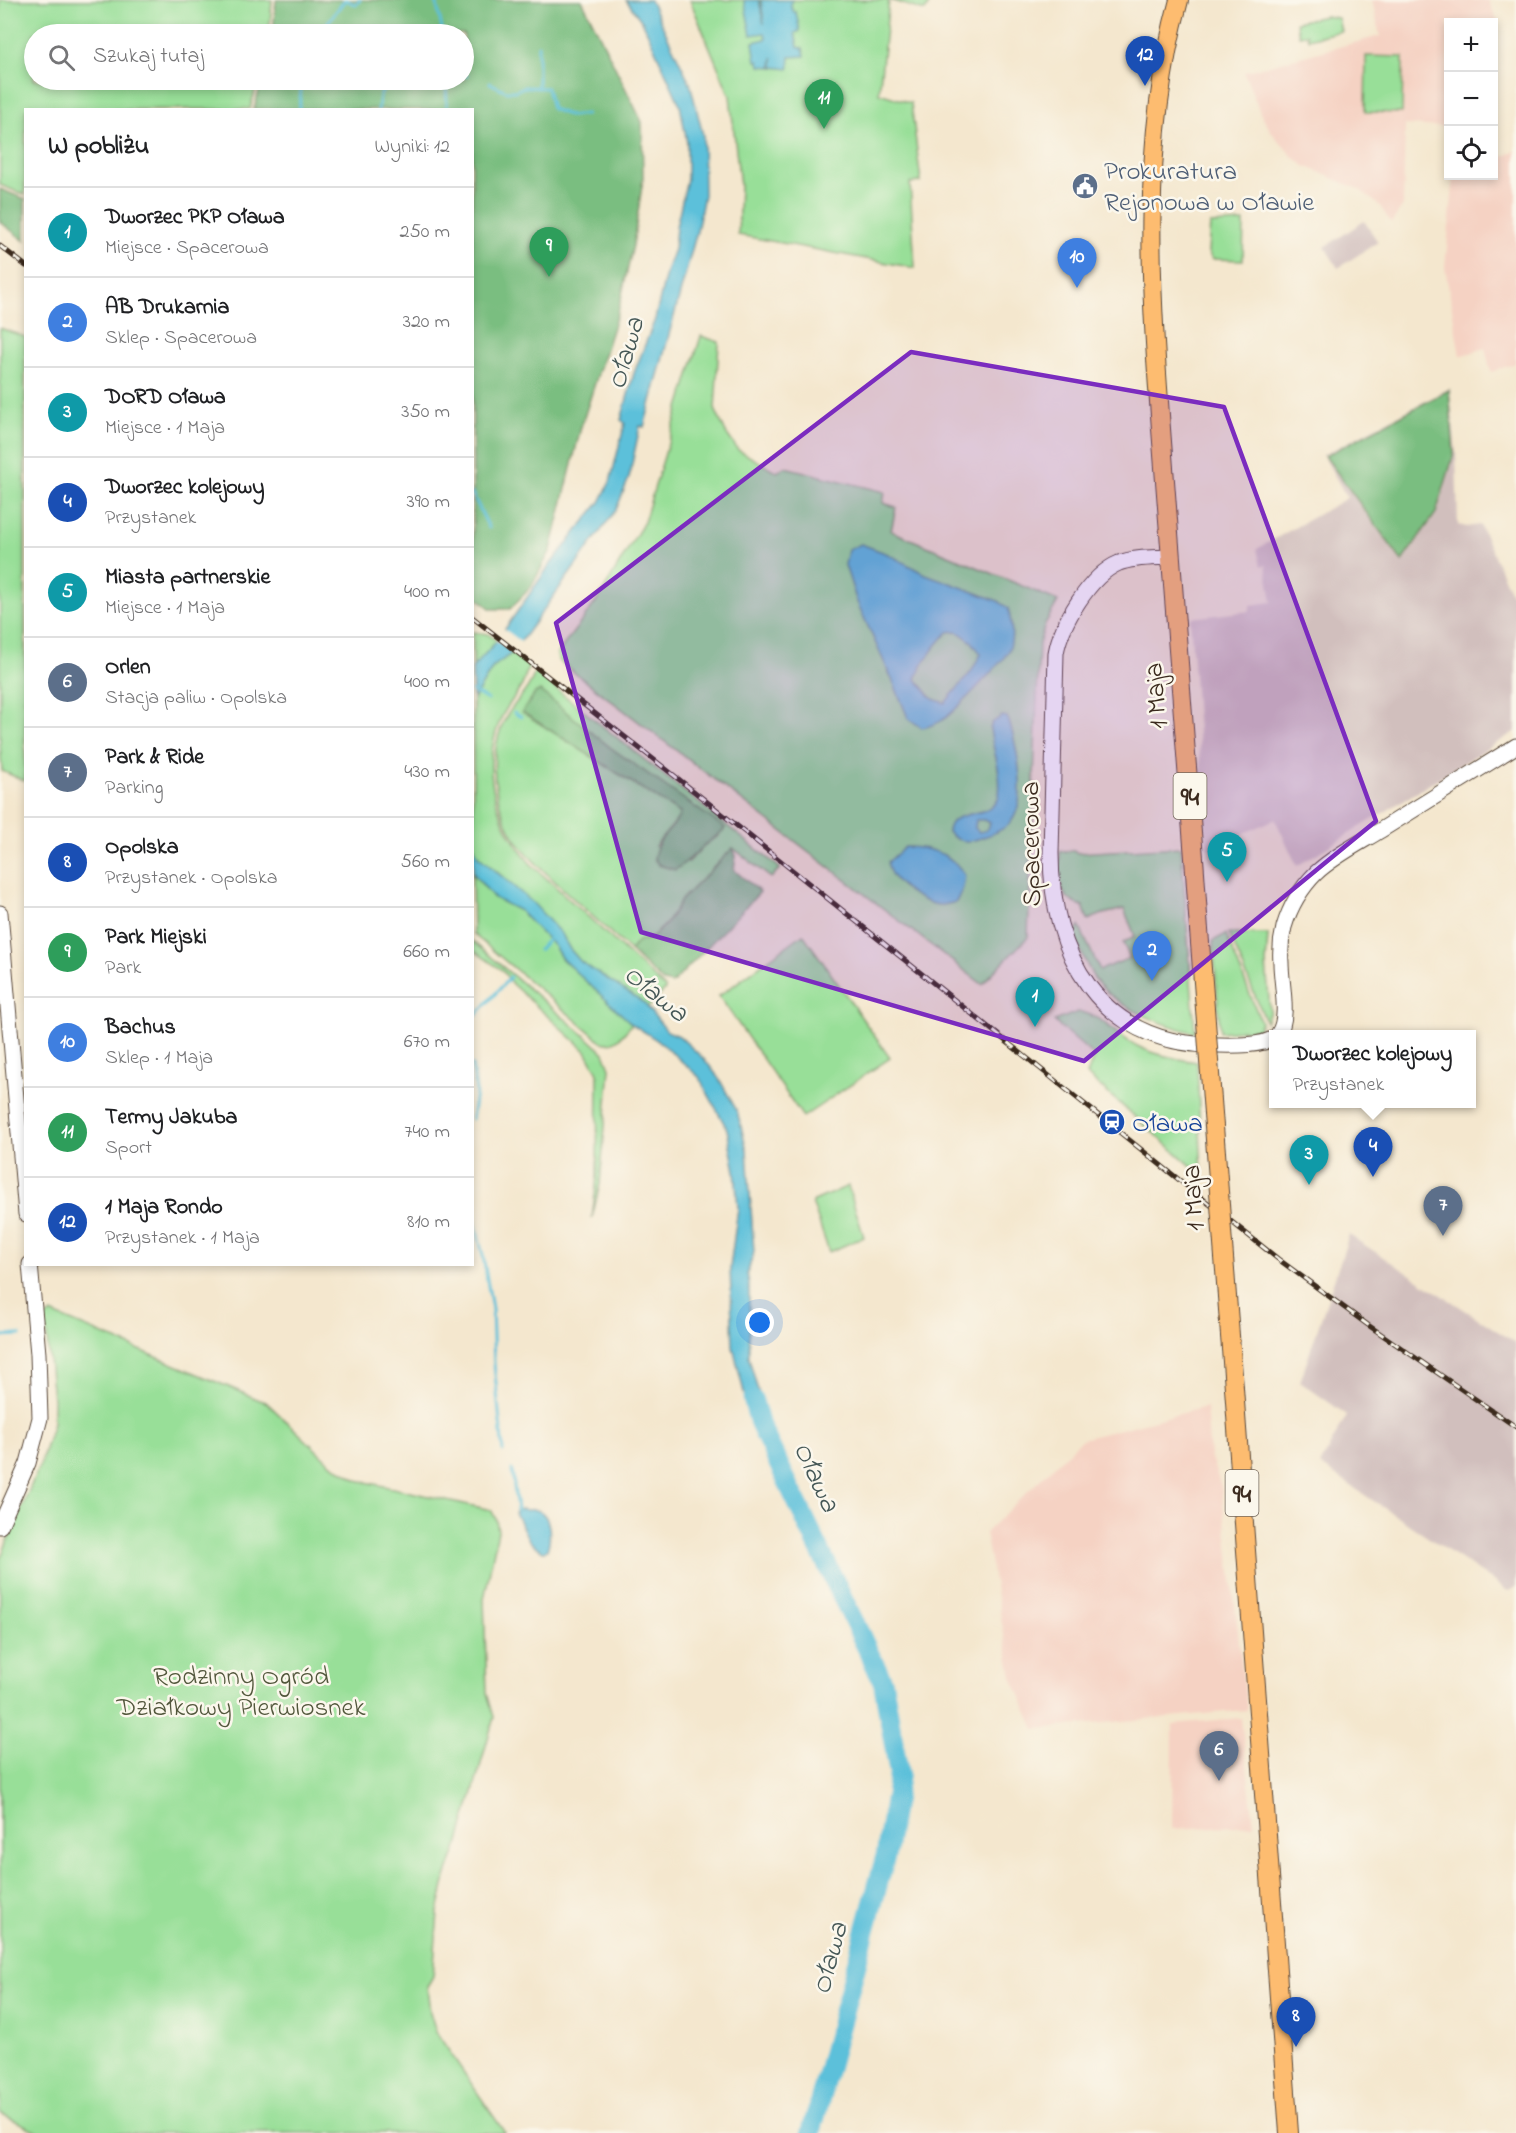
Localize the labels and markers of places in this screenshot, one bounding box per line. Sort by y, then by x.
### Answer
pin: 12 [1126,36,1164,86]
pin: 11 [804,80,844,129]
place label: Prokuratura Rejonowa w Oławie [1104,153,1315,223]
public building icon: Prokuratura Rejonowa w Oławie [1070,171,1100,201]
pin: 9 [530,228,568,277]
pin: 10 [1058,238,1096,288]
pin: 5 [1208,832,1246,882]
pin: 2 [1132,932,1172,981]
pin: 1 [1016,978,1054,1027]
place label: Oława [1132,1105,1203,1144]
station icon: Oława [1097,1107,1127,1137]
pin: 4 [1354,1128,1392,1177]
pin: 3 [1290,1136,1328,1185]
pin: 7 [1424,1186,1462,1236]
pin: 6 [1200,1732,1238,1781]
pin: 8 [1276,1998,1316,2047]

